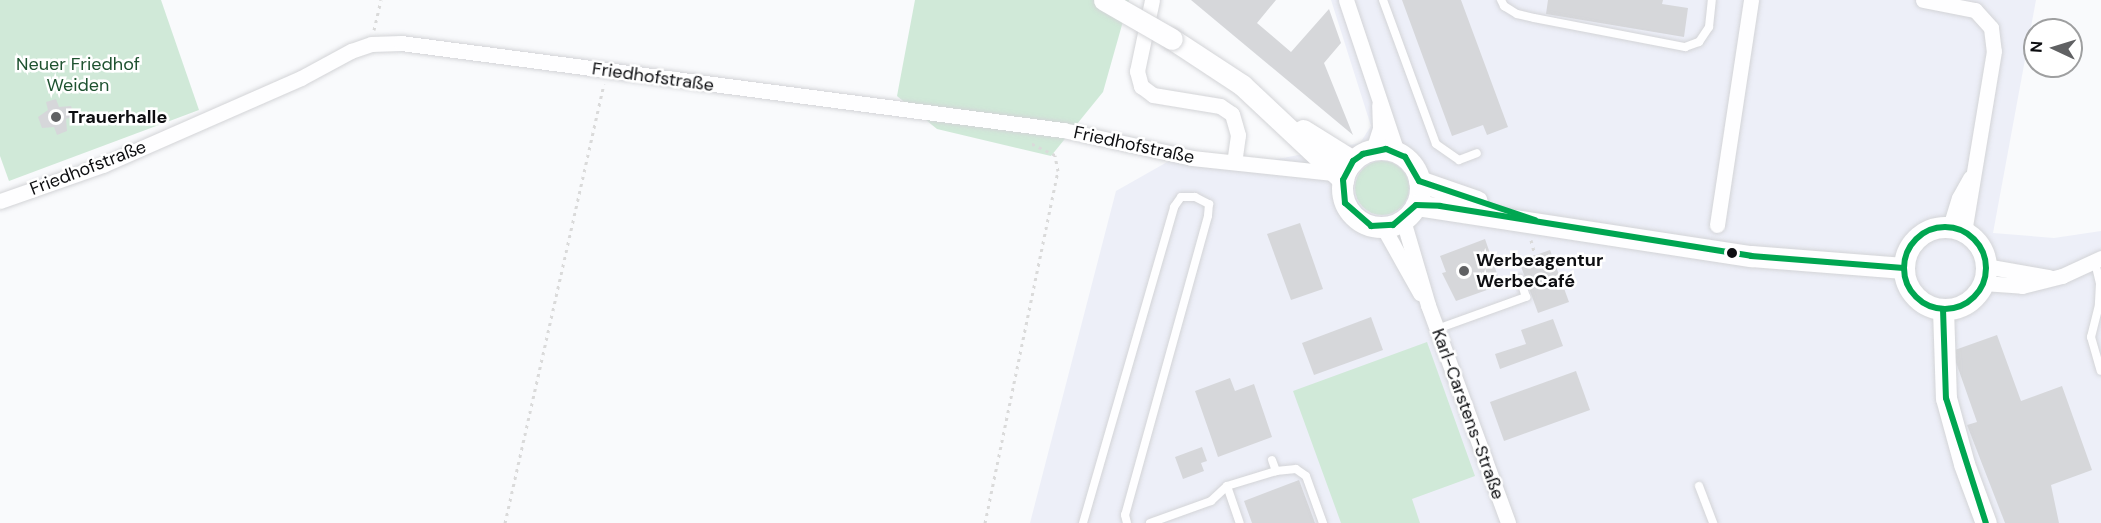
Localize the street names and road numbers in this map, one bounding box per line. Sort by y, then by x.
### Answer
street label: Friedhofstraße [591,58,715,96]
street label: Friedhofstraße [1072,122,1196,168]
street label: Friedhofstraße [27,136,149,200]
street label: Karl-Carstens-Straße [1427,326,1509,502]

